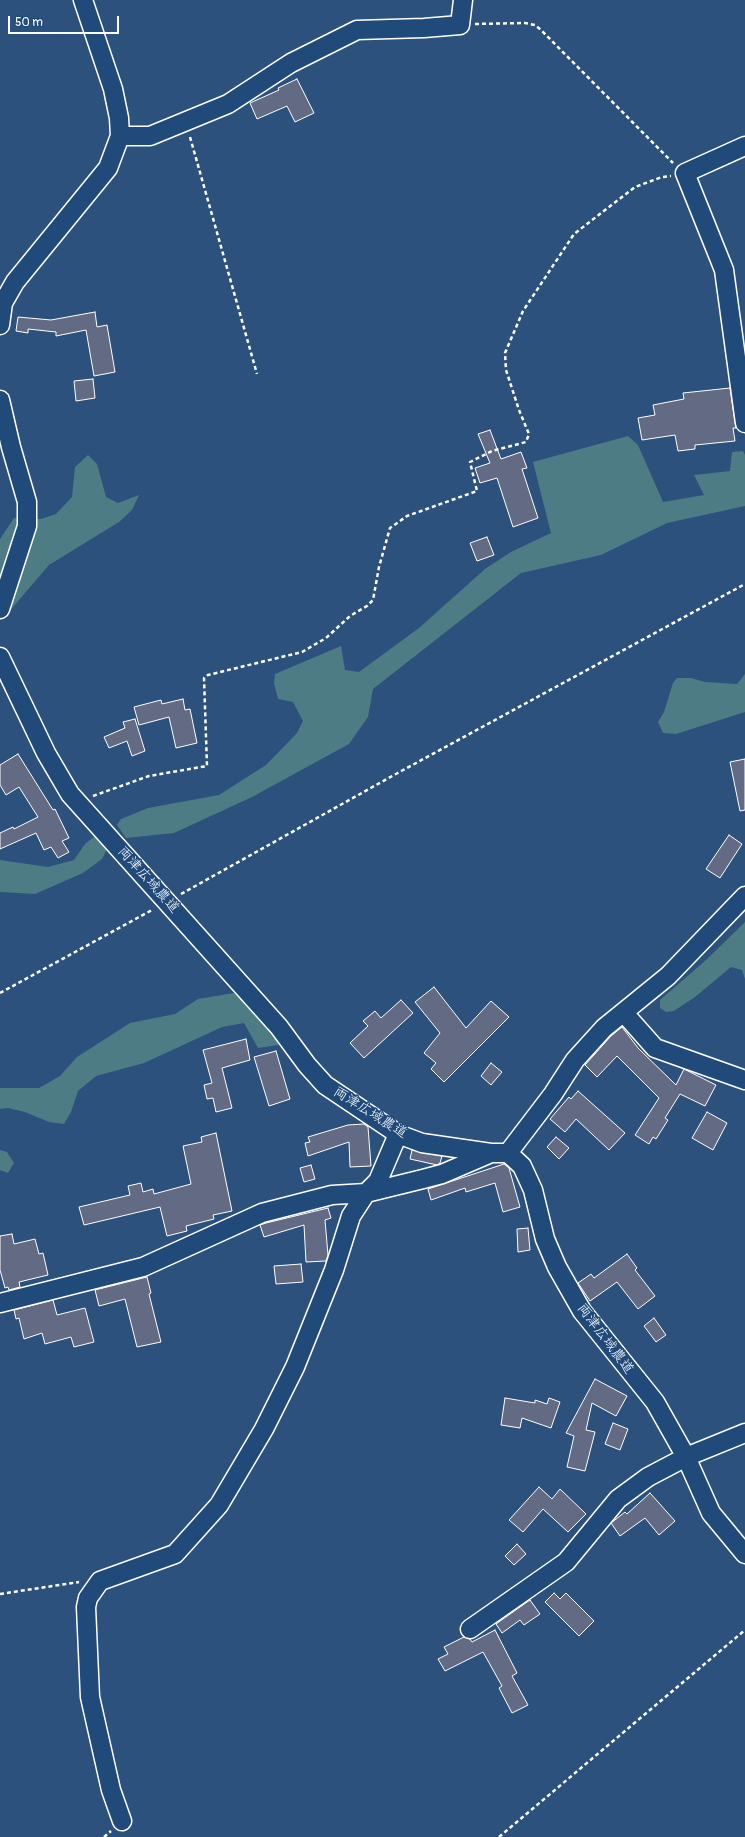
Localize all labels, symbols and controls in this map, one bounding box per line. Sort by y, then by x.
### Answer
scale bar [10,8,121,34]
text: 50 m [15,15,43,30]
street label: 両津広域農道 [114,843,182,917]
street label: 両津広域農道 [330,1084,410,1142]
street label: 両津広域農道 [573,1300,637,1378]

